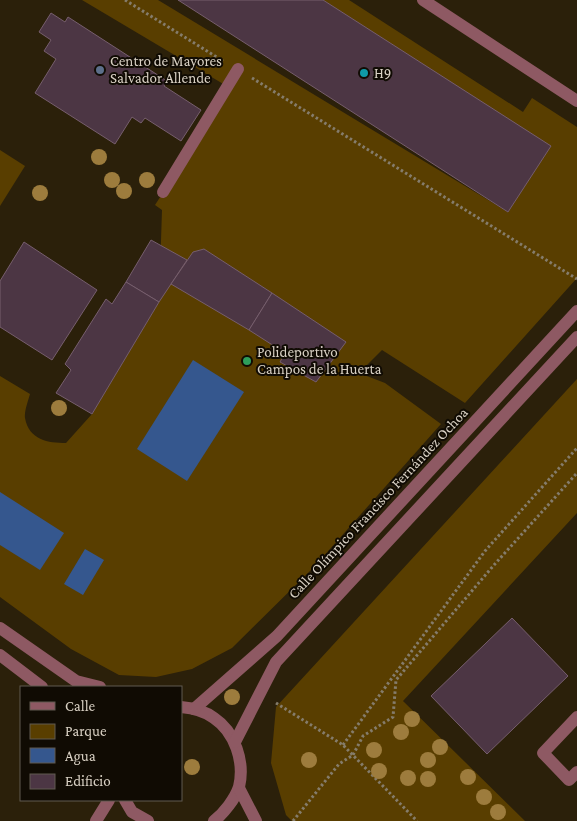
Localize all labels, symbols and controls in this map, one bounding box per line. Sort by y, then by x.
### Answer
place label: Centro de Mayores Salvador Allende [110,53,222,86]
marker: Centro de Mayores Salvador Allende [94,64,106,76]
place label: H9 [374,65,391,81]
marker: H9 [358,67,370,79]
place label: Polideportivo Campos de la Huerta [257,344,381,378]
marker: Polideportivo Campos de la Huerta [241,355,253,367]
street label: Calle Olímpico Francisco Fernández Ochoa [285,404,472,602]
legend [20,686,182,801]
text: Calle [65,698,96,714]
text: Parque [65,723,107,740]
text: Agua [65,748,96,765]
text: Edificio [65,773,111,789]

